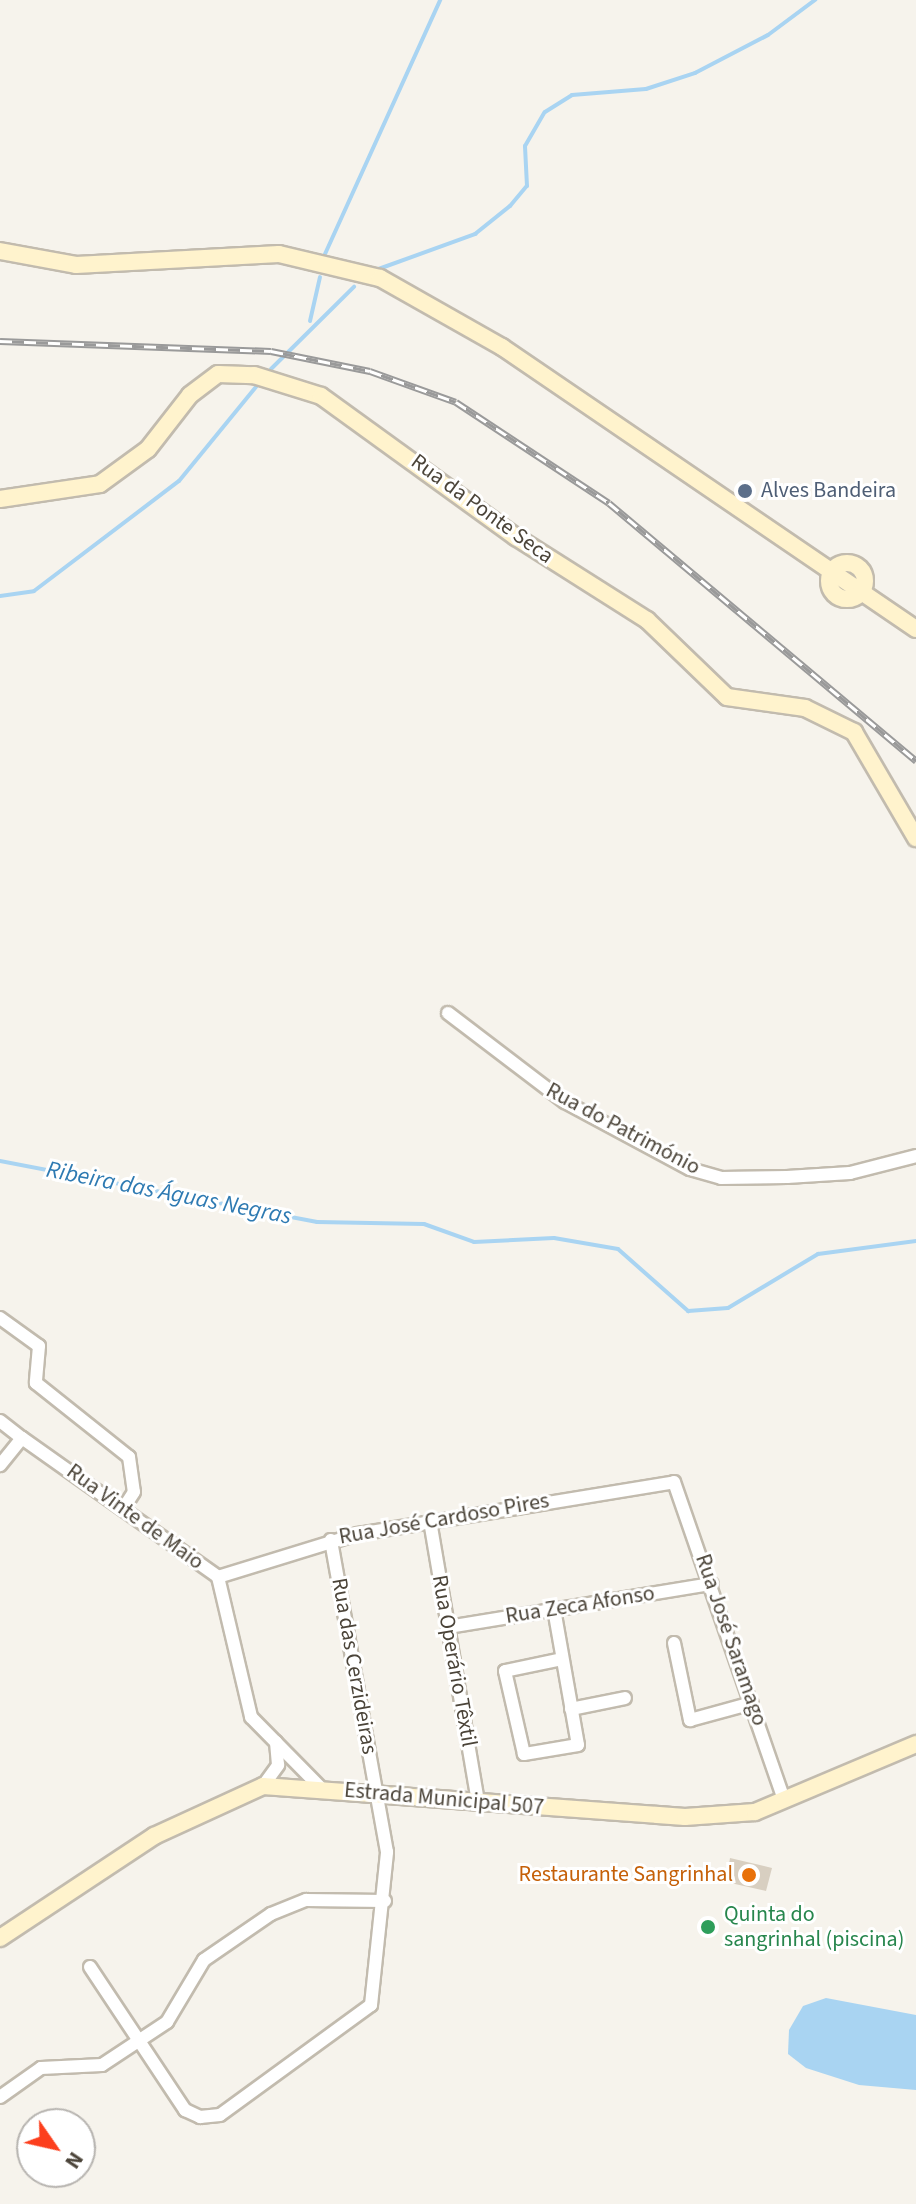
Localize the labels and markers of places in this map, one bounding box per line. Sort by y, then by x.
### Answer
place label: Alves Bandeira [761,478,896,504]
marker: Alves Bandeira [736,482,754,500]
place label: Restaurante Sangrinhal [519,1862,733,1888]
marker: Restaurante Sangrinhal [740,1866,758,1884]
place label: Quinta do sangrinhal (piscina) [724,1901,904,1952]
marker: Quinta do sangrinhal (piscina) [699,1918,717,1936]

